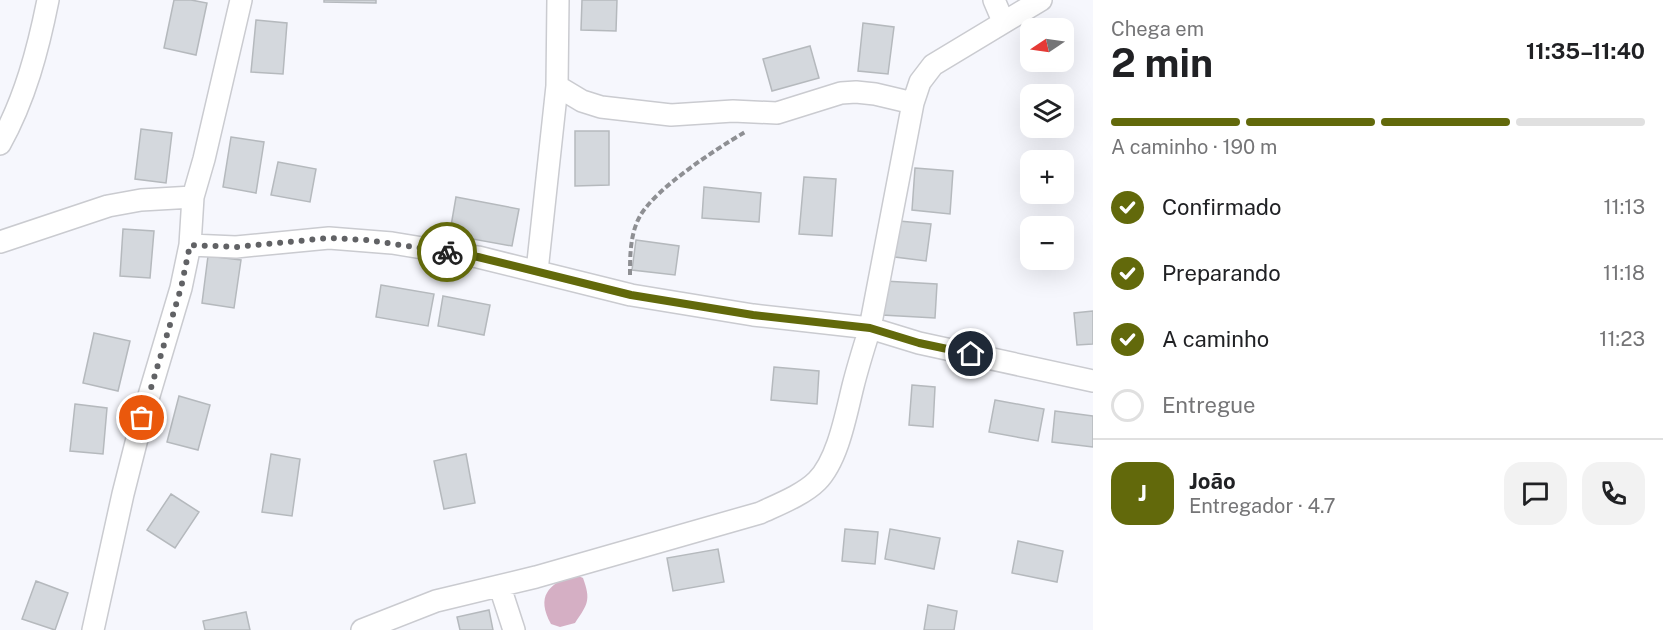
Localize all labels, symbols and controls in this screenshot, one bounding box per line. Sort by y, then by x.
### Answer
text: Chega em [1111,17,1204,41]
north arrow [1020,18,1074,72]
map controls [1020,18,1074,270]
text: 11:35–11:40 [1526,38,1645,64]
text: 2 min [1111,40,1213,86]
button: layers [1020,84,1074,138]
text: A caminho · 190 m [1111,135,1277,159]
button: + [1020,150,1074,204]
icon: check [1111,191,1144,224]
text: Confirmado [1162,194,1281,220]
text: 11:13 [1603,195,1645,219]
button: − [1020,216,1074,270]
courier [417,222,477,282]
icon: bike [431,236,464,269]
icon: check [1111,257,1144,290]
text: Preparando [1162,260,1281,286]
text: 11:18 [1603,261,1645,285]
icon: check [1111,323,1144,356]
text: A caminho [1162,326,1269,352]
text: 11:23 [1599,327,1645,351]
pin [945,328,996,379]
icon: home [954,337,987,370]
pin [116,392,167,443]
text: Entregue [1162,392,1256,418]
icon: bag [125,401,158,434]
button: chat [1504,462,1567,525]
button: phone [1582,462,1645,525]
text: João [1189,468,1236,494]
text: J [1138,480,1147,506]
text: Entregador · 4.7 [1189,494,1335,518]

